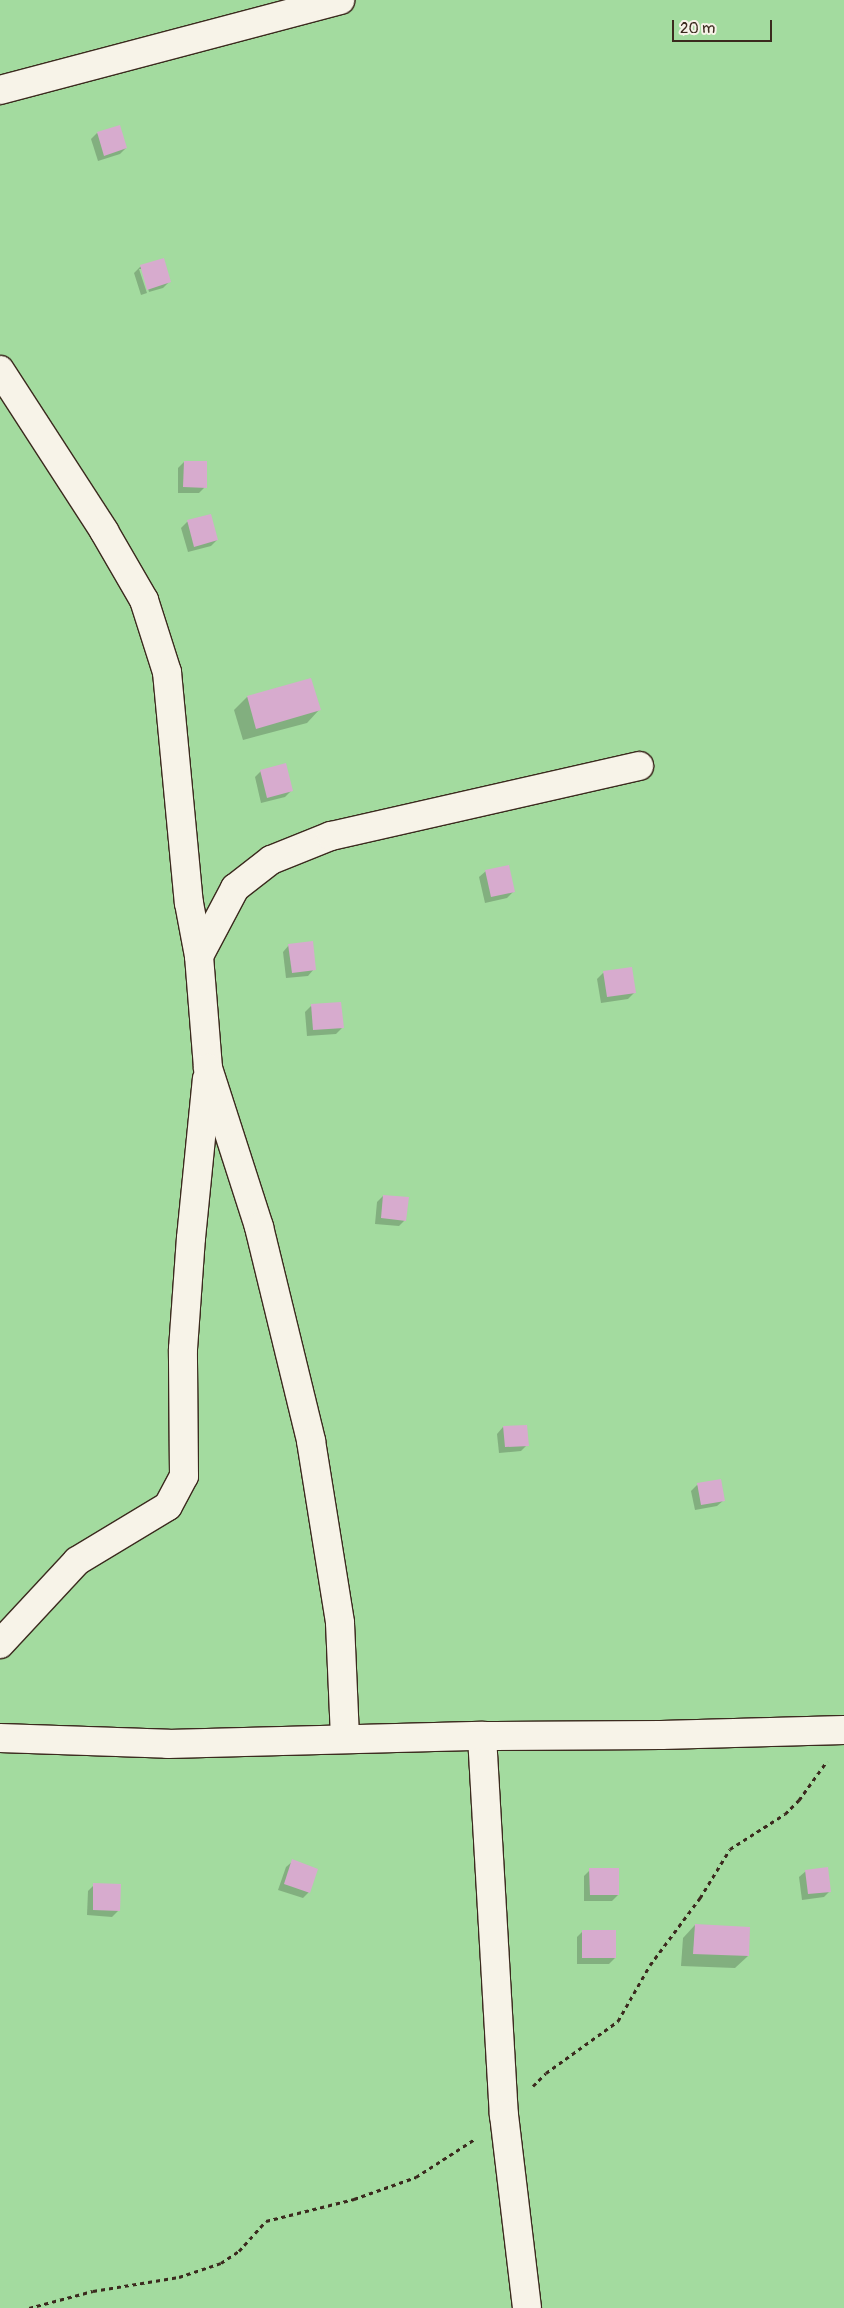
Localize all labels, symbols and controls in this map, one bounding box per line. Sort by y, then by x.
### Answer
scale bar [674,10,774,42]
text: 20 m [680,19,715,38]

